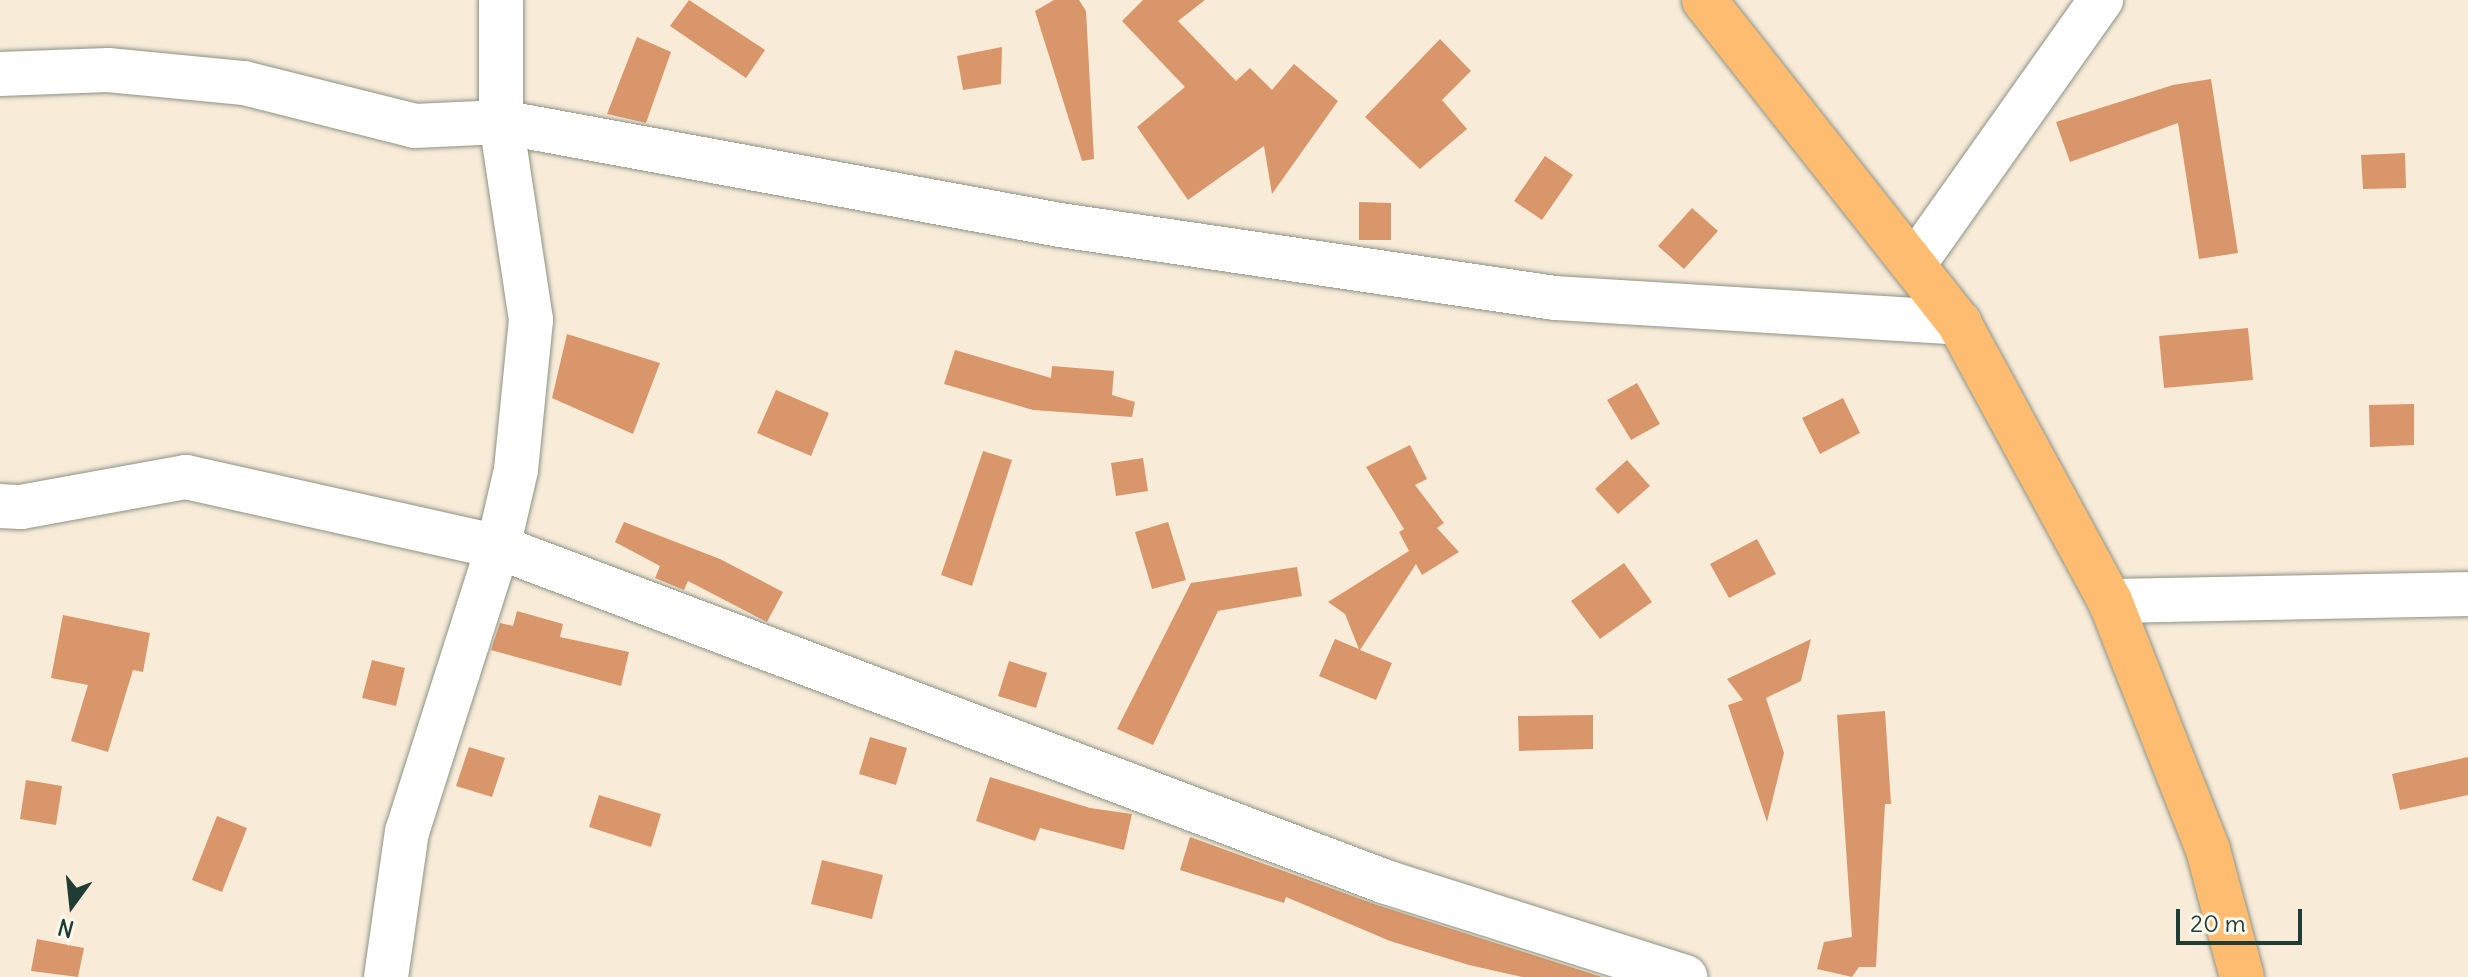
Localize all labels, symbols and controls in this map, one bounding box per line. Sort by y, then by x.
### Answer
north arrow [32,865,112,945]
scale bar [2180,893,2306,943]
text: 20 m [2190,908,2246,938]
text: N [55,913,77,944]

